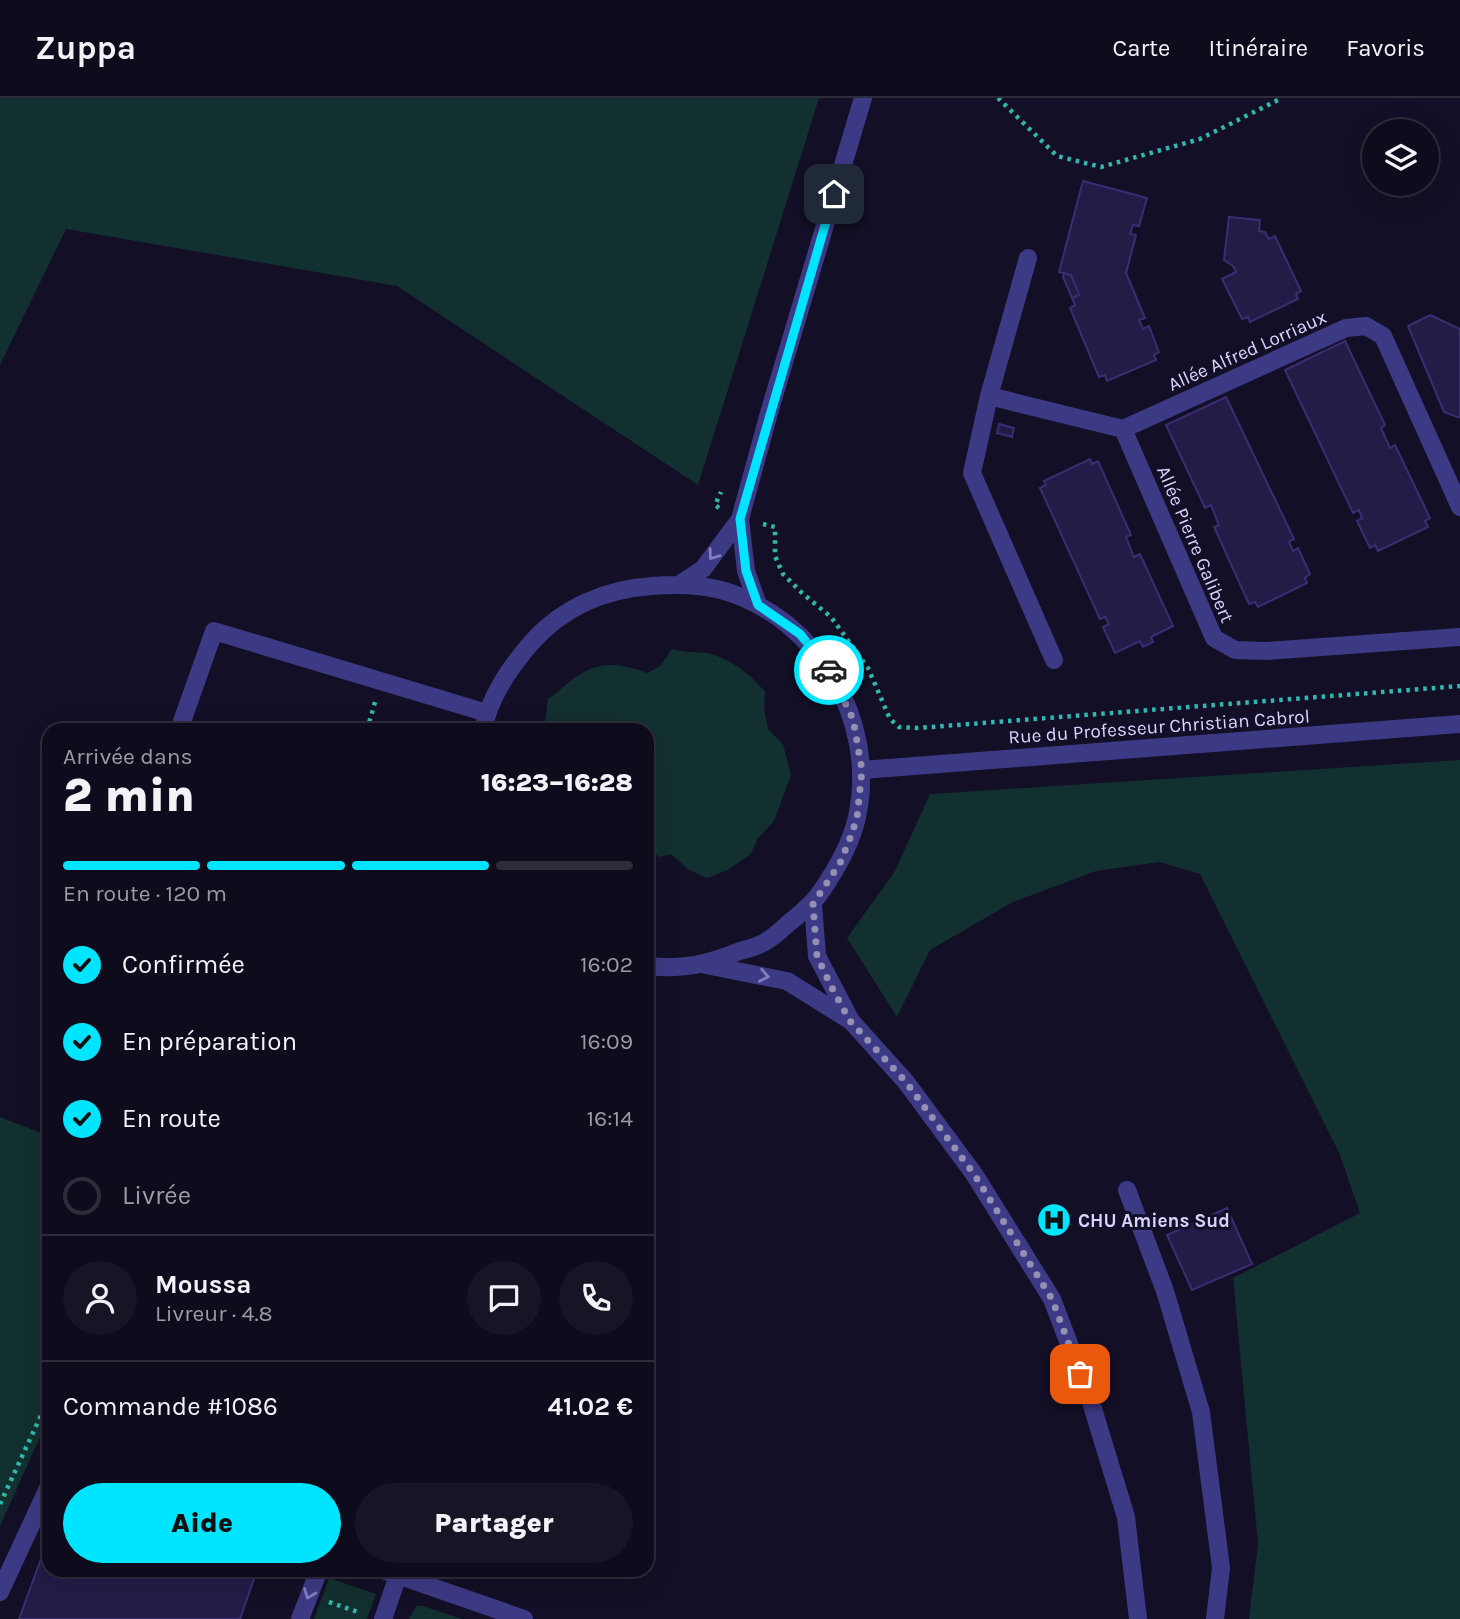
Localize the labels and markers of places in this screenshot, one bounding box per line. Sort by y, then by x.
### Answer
pin [804,164,864,224]
hospital icon: CHU Amiens Sud [1035,1201,1073,1239]
place label: CHU Amiens Sud [1078,1210,1230,1232]
pin [1050,1344,1110,1404]

